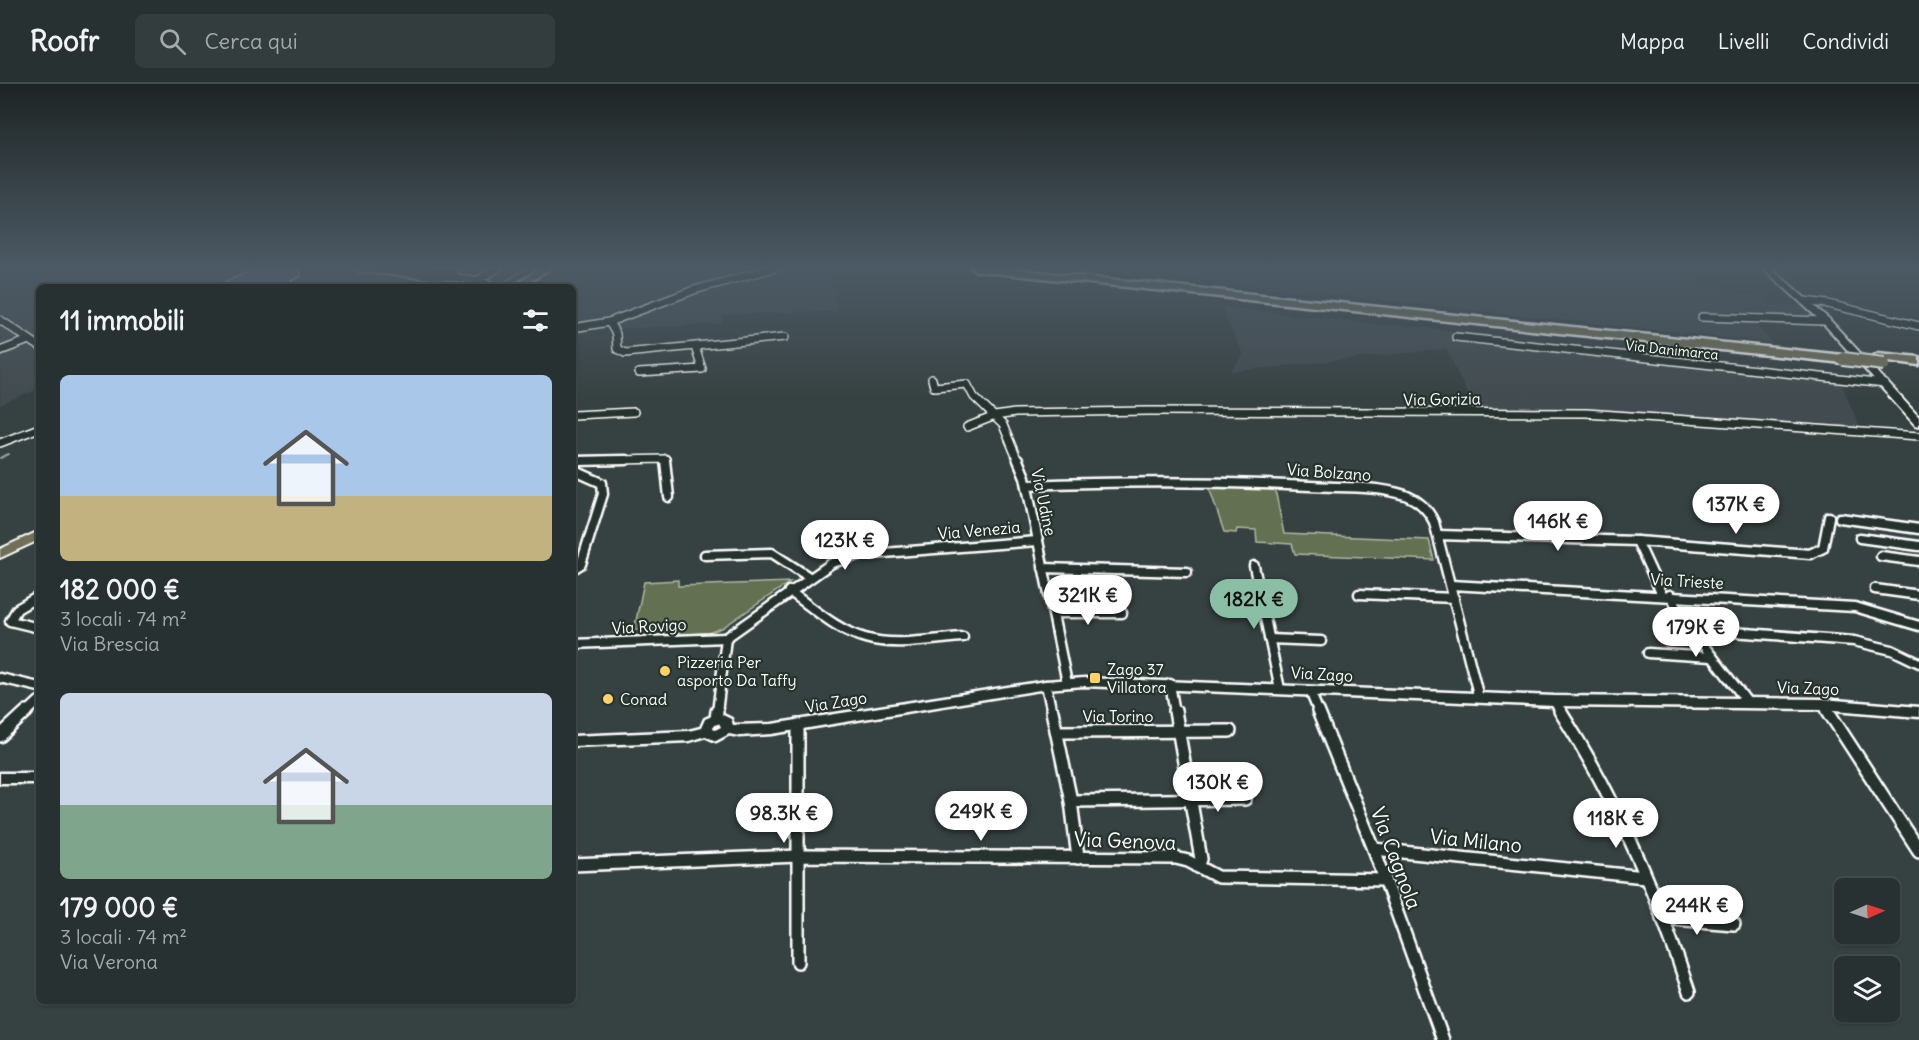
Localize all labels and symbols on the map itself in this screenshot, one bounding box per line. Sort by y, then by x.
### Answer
street label: Via Danimarca [1625,336,1719,364]
street label: Via Gorizia [1403,388,1481,410]
street label: Via Bolzano [1286,459,1372,485]
street label: Via Udine [1027,467,1061,537]
pin: 137K € [1687,484,1785,535]
pin: 146K € [1509,501,1607,552]
street label: Via Venezia [937,516,1021,544]
pin: 123K € [796,520,894,571]
street label: Via Trieste [1650,569,1724,593]
pin: 321K € [1039,575,1137,626]
pin: 182K € [1205,579,1303,630]
pin: 179K € [1647,607,1745,658]
street label: Via Rovigo [611,614,687,638]
place label: Pizzeria Per asporto Da Taffy [677,652,797,690]
place label: Zago 37 Villatora [1107,659,1167,697]
street label: Via Zago [1290,662,1354,686]
marker: Pizzeria Per asporto Da Taffy [658,664,672,678]
marker: Zago 37 Villatora [1088,671,1102,685]
street label: Via Zago [1776,677,1840,699]
street label: Via Zago [804,687,868,717]
place label: Conad [620,689,667,709]
marker: Conad [601,692,615,706]
street label: Via Torino [1082,706,1154,726]
pin: 130K € [1169,762,1267,813]
pin: 249K € [932,791,1030,842]
pin: 98.3K € [729,793,839,844]
pin: 118K € [1567,798,1665,849]
street label: Via Cagnola [1366,803,1427,912]
street label: Via Milano [1429,823,1523,858]
street label: Via Genova [1073,826,1177,855]
north arrow [1834,878,1900,944]
pin: 244K € [1648,885,1746,936]

